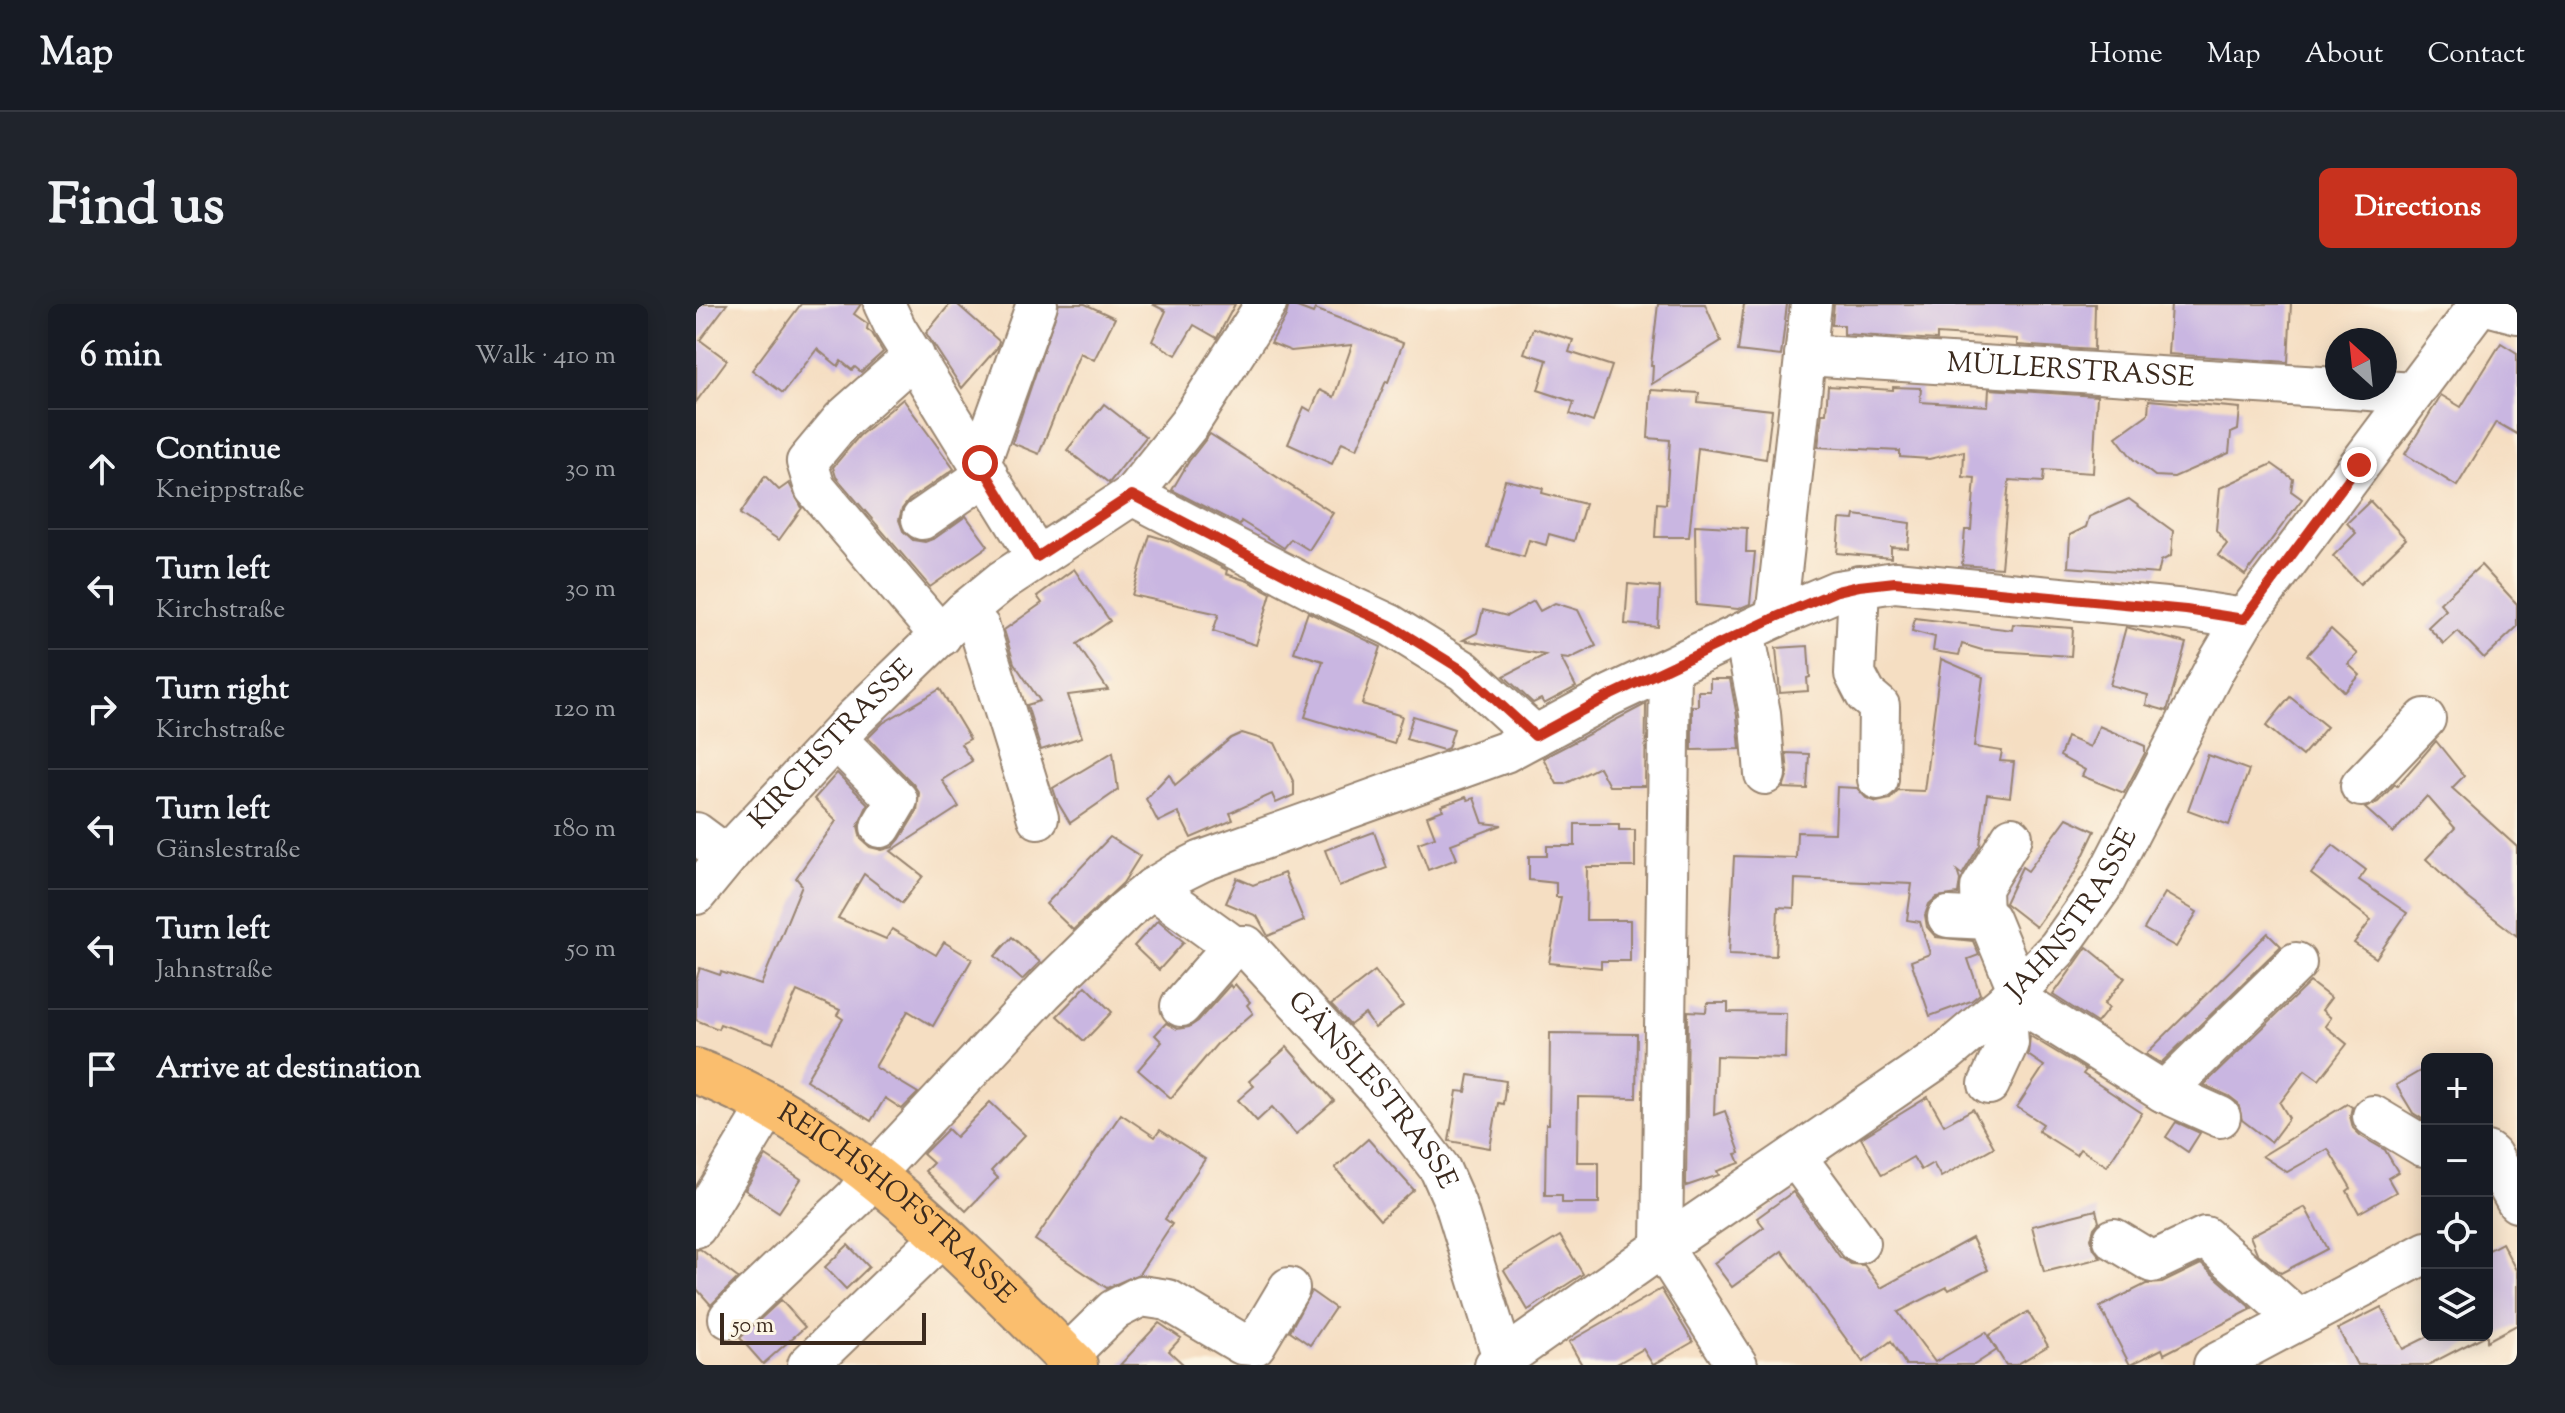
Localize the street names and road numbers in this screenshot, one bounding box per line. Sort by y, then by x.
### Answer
street label: MÜLLERSTRASSE [1945,344,2196,399]
street label: KIRCHSTRASSE [740,651,924,839]
street label: JAHNSTRASSE [1996,822,2148,1011]
street label: GÄNSLESTRASSE [1278,983,1466,1196]
street label: REICHSHOFSTRASSE [769,1094,1024,1314]

